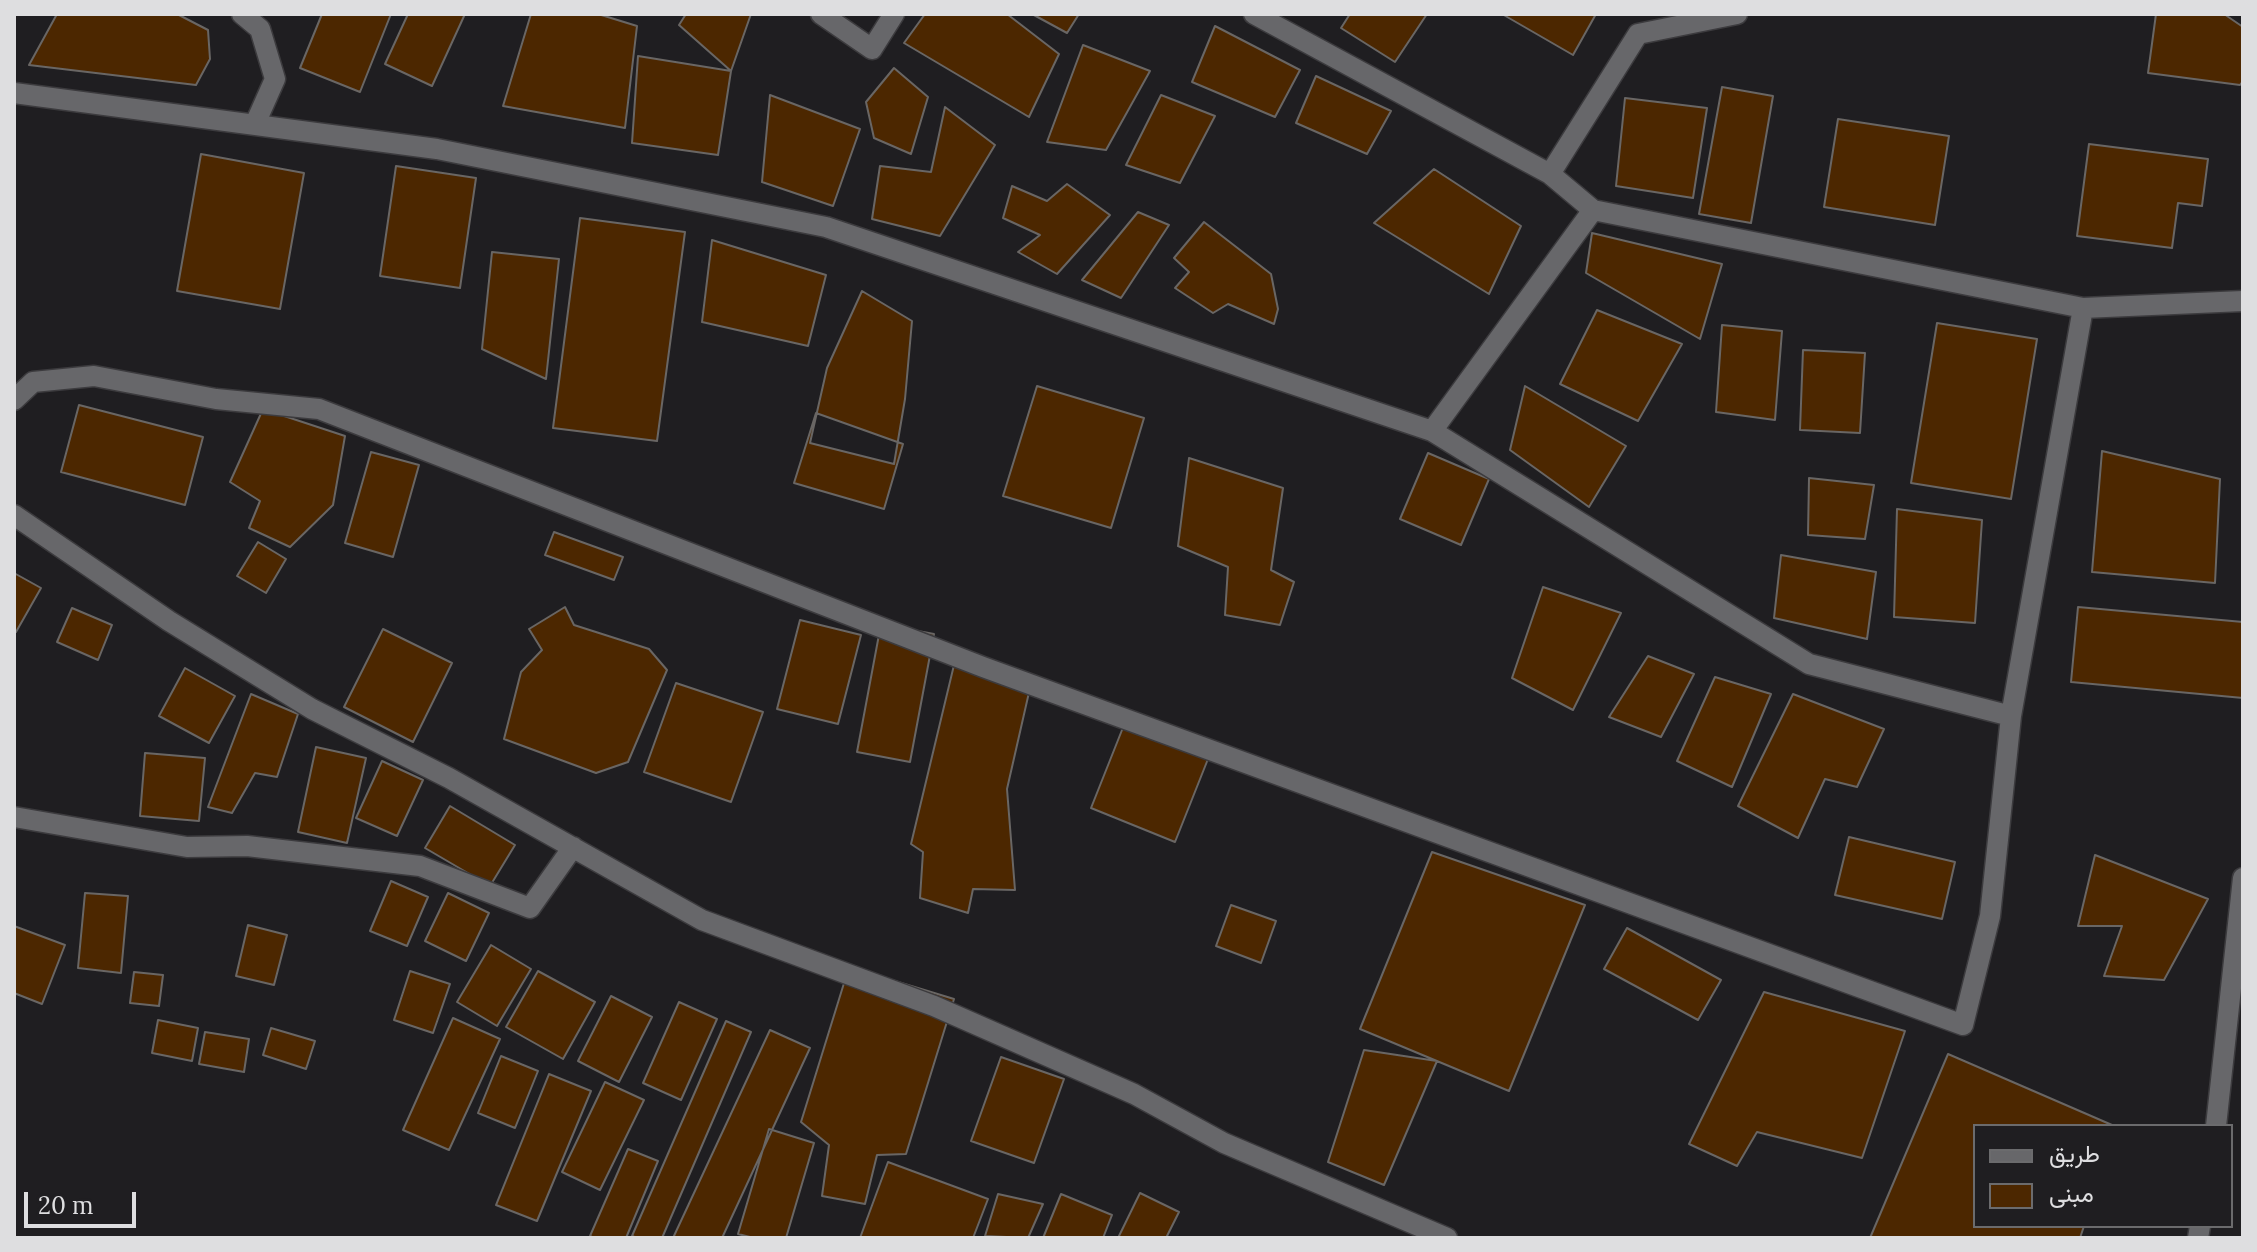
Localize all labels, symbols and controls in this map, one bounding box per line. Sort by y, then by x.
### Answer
legend [1973,1124,2233,1228]
text: طريق [2049,1138,2100,1169]
scale bar [28,1176,140,1226]
text: مبنى [2049,1178,2094,1209]
text: 20 m [38,1190,94,1221]

